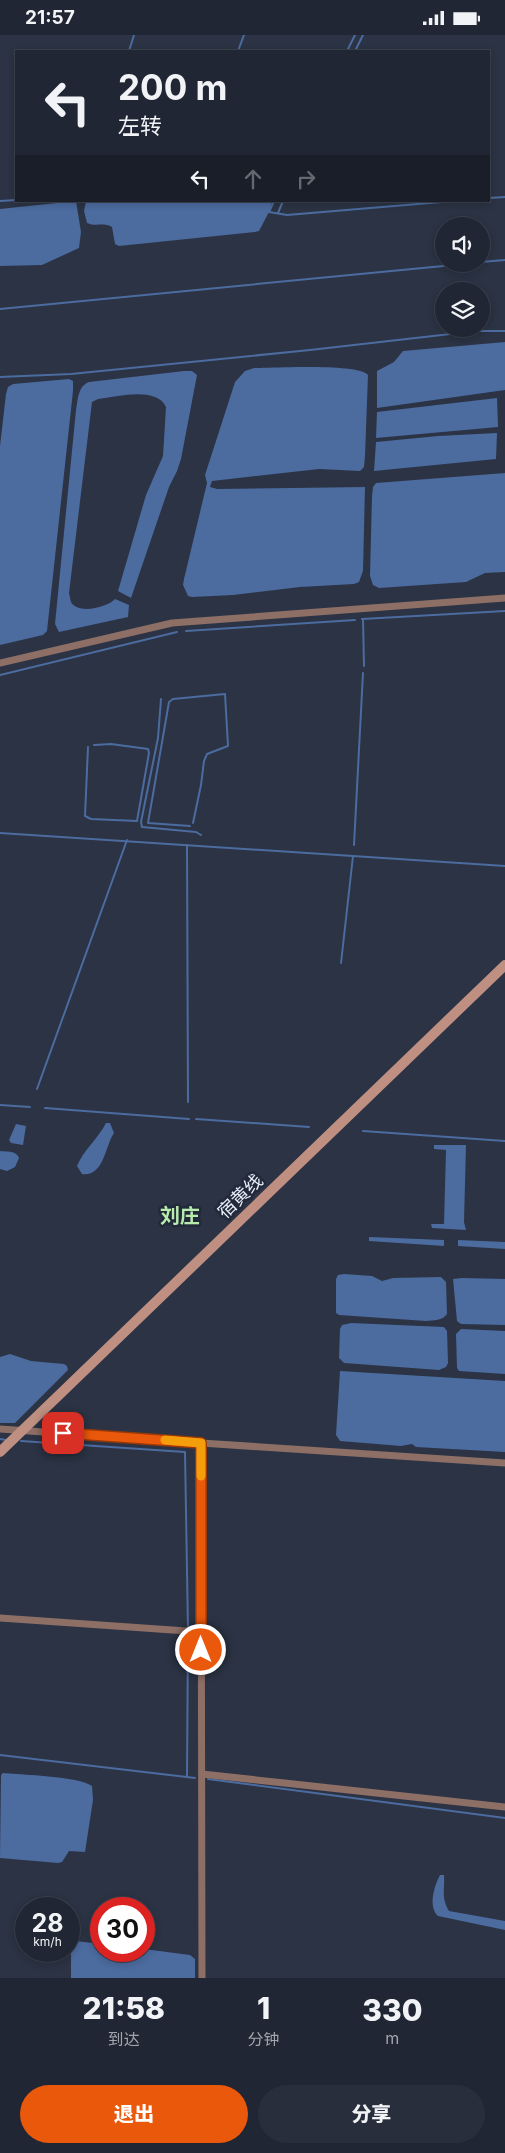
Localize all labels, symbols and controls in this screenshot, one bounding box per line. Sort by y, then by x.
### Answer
text: 21:57 [25,6,75,29]
text: 200 m [118,66,227,108]
icon: left [35,70,100,135]
text: 左转 [118,113,162,139]
icon: left [186,165,214,193]
icon: ahead [239,165,267,193]
icon: right [292,165,320,193]
map controls [435,217,490,337]
button: sound [435,217,490,272]
button: layers [435,282,490,337]
street label: 宿黄线 [213,1170,267,1222]
district label: 刘庄 [160,1204,200,1228]
pin [42,1412,84,1454]
icon: arrive [49,1419,77,1447]
position arrow [174,1623,226,1675]
speed limit sign: 30 [90,1897,155,1962]
text: 28 [31,1908,64,1938]
text: km/h [33,1934,62,1949]
text: 21:58 [83,1990,165,2026]
text: 1 [257,1990,270,2026]
text: 330 [362,1992,422,2028]
text: m [385,2028,399,2048]
text: 到达 [108,2029,140,2049]
text: 分钟 [248,2029,280,2049]
button: 退出 [20,2085,248,2143]
button: 分享 [258,2085,485,2143]

